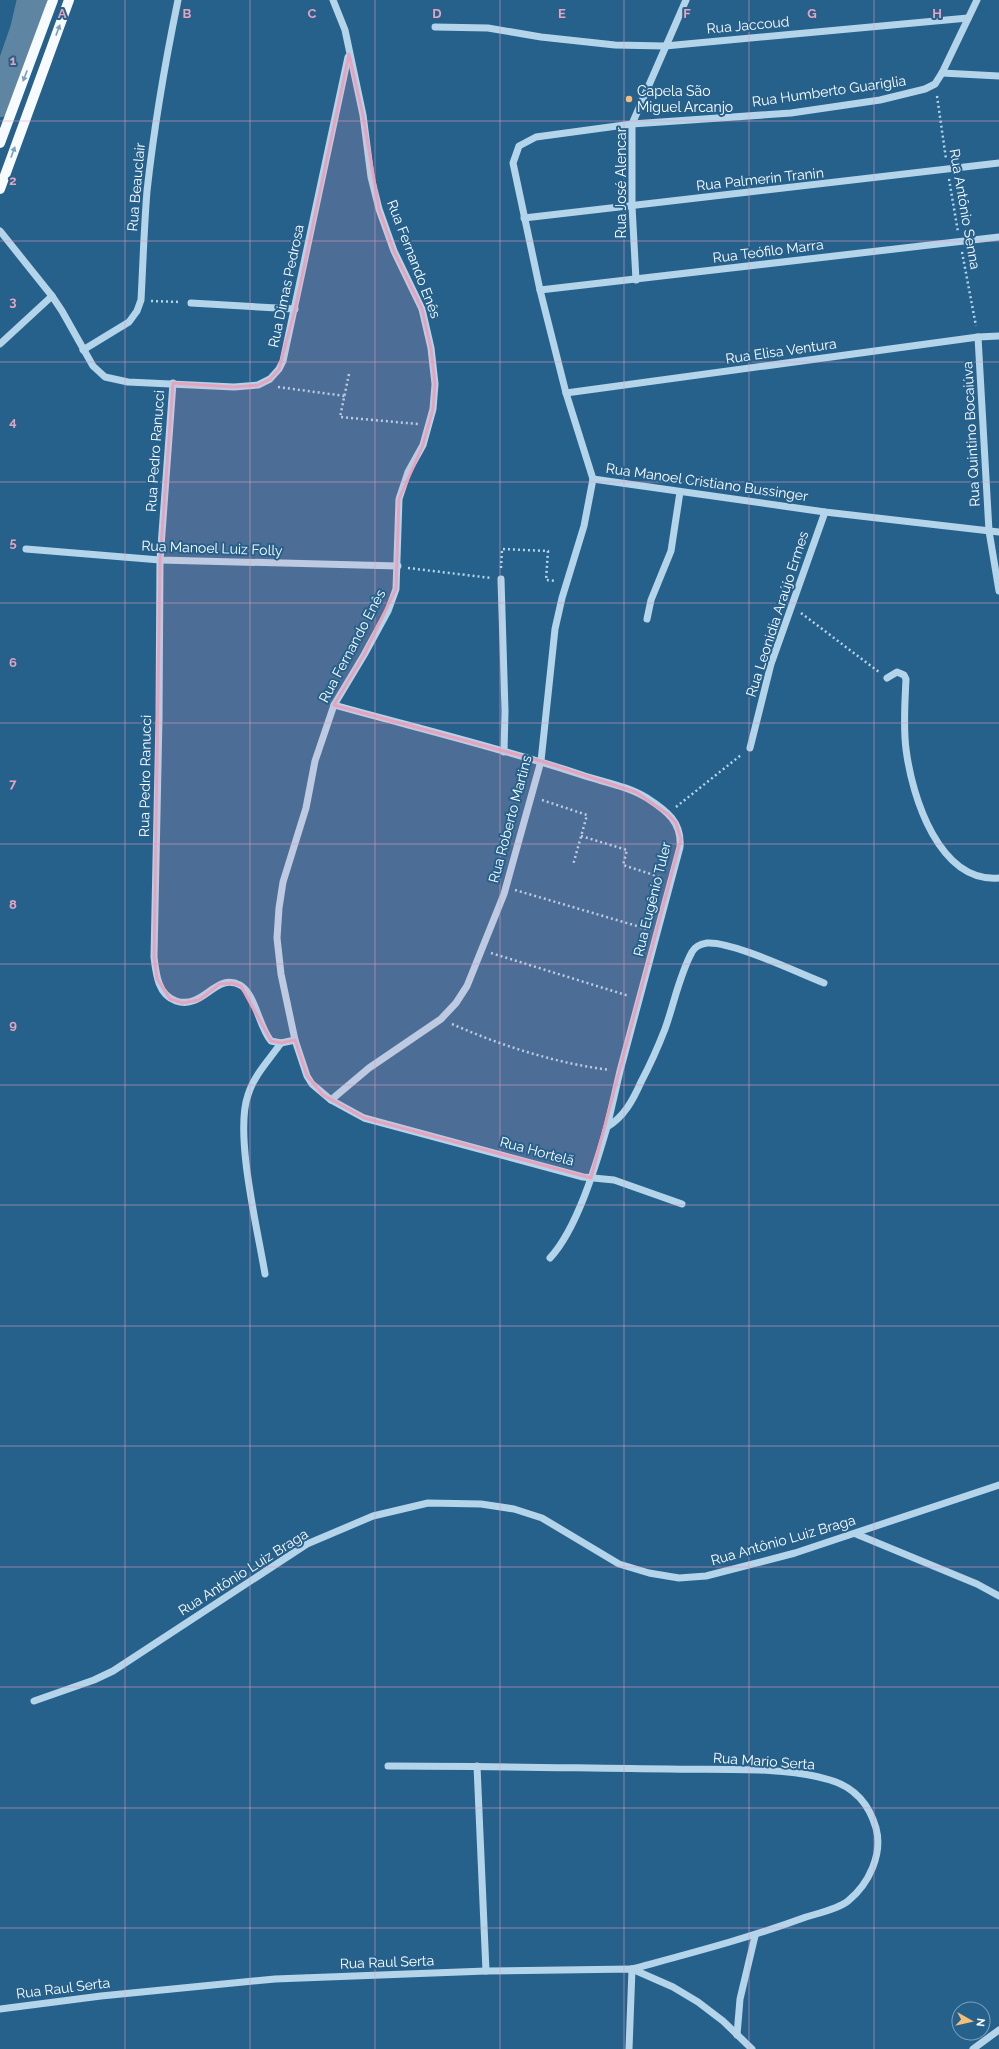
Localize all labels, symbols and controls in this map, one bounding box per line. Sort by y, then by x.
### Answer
text: A [58,6,67,21]
text: B [183,6,192,21]
text: C [308,6,317,21]
text: D [432,6,442,21]
text: E [558,6,566,21]
text: F [683,6,691,21]
text: G [807,6,817,21]
text: H [932,6,942,21]
street label: Rua Jaccoud [706,13,790,37]
one-way arrow [56,24,62,36]
text: 1 [10,53,17,68]
one-way arrow [22,71,28,83]
street label: Rua Humberto Guariglia [751,72,907,110]
place label: Capela São Miguel Arcanjo [637,83,733,115]
marker: Capela São Miguel Arcanjo [624,94,634,104]
street label: Rua José Alencar [613,127,629,239]
street label: Rua Beauclair [124,142,148,232]
one-way arrow [11,146,17,158]
street label: Rua Antônio Senna [946,147,984,271]
street label: Rua Palmerin Tranin [695,164,825,194]
text: 2 [9,173,17,188]
street label: Rua Fernando Enês [384,197,444,321]
street label: Rua Dimas Pedrosa [265,223,307,349]
street label: Rua Teófilo Marra [712,236,824,266]
text: 3 [9,294,17,309]
street label: Rua Elisa Ventura [725,335,837,367]
street label: Rua Quintino Bocaiúva [959,361,983,507]
street label: Rua Pedro Ranucci [143,390,167,512]
text: 4 [9,414,17,429]
street label: Rua Manoel Cristiano Bussinger [605,460,809,504]
street label: Rua Leonidia Araújo Ermes [743,529,811,699]
text: 5 [9,535,17,550]
street label: Rua Manoel Luiz Folly [141,538,283,558]
street label: Rua Fernando Enês [315,587,389,705]
text: 6 [9,655,17,670]
street label: Rua Pedro Ranucci [136,715,154,837]
street label: Rua Roberto Martins [485,753,535,885]
text: 7 [9,776,17,791]
street label: Rua Eugênio Tuler [630,840,674,958]
text: 8 [9,897,17,912]
text: 9 [9,1017,17,1032]
street label: Rua Hortelã [498,1133,576,1169]
street label: Rua Antônio Luiz Braga [709,1512,857,1568]
street label: Rua Antônio Luiz Braga [175,1526,311,1618]
street label: Rua Mario Serta [712,1749,816,1773]
street label: Rua Raul Serta [340,1952,434,1972]
street label: Rua Raul Serta [15,1974,111,2002]
north arrow [951,2001,991,2041]
text: N [973,2017,987,2027]

